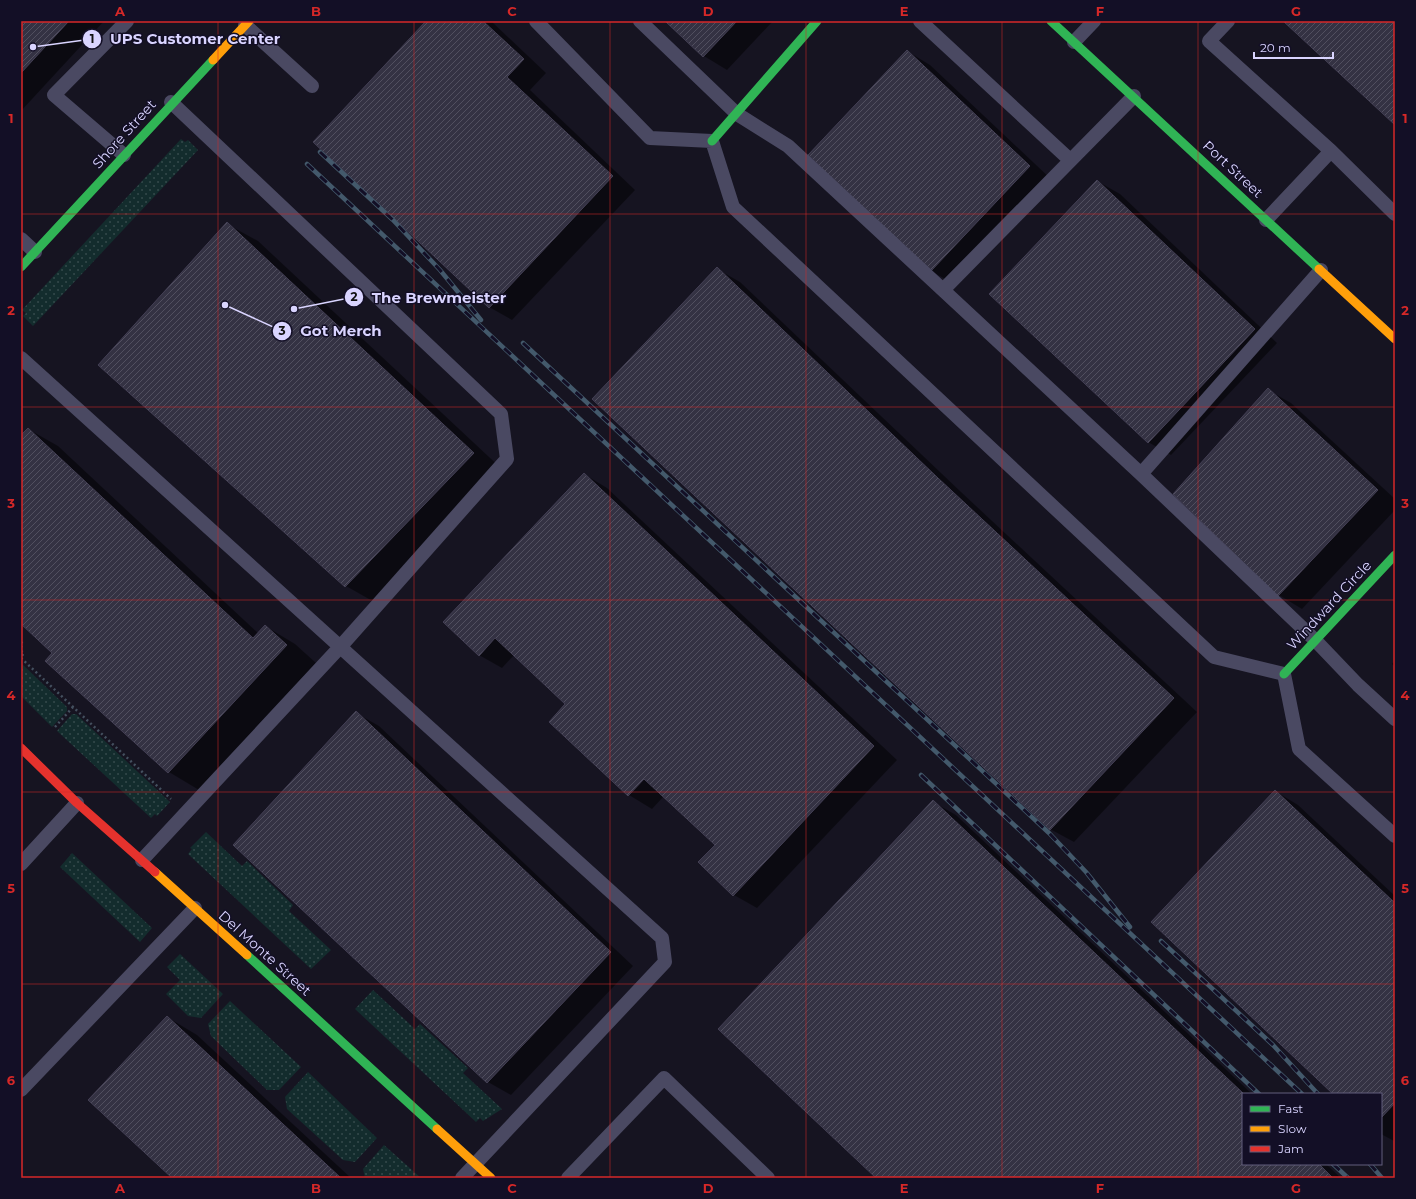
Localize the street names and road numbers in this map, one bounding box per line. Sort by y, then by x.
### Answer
street label: Shore Street [88,96,160,172]
street label: Port Street [1199,136,1267,202]
street label: Windward Circle [1283,556,1375,654]
street label: Del Monte Street [215,907,315,1000]

